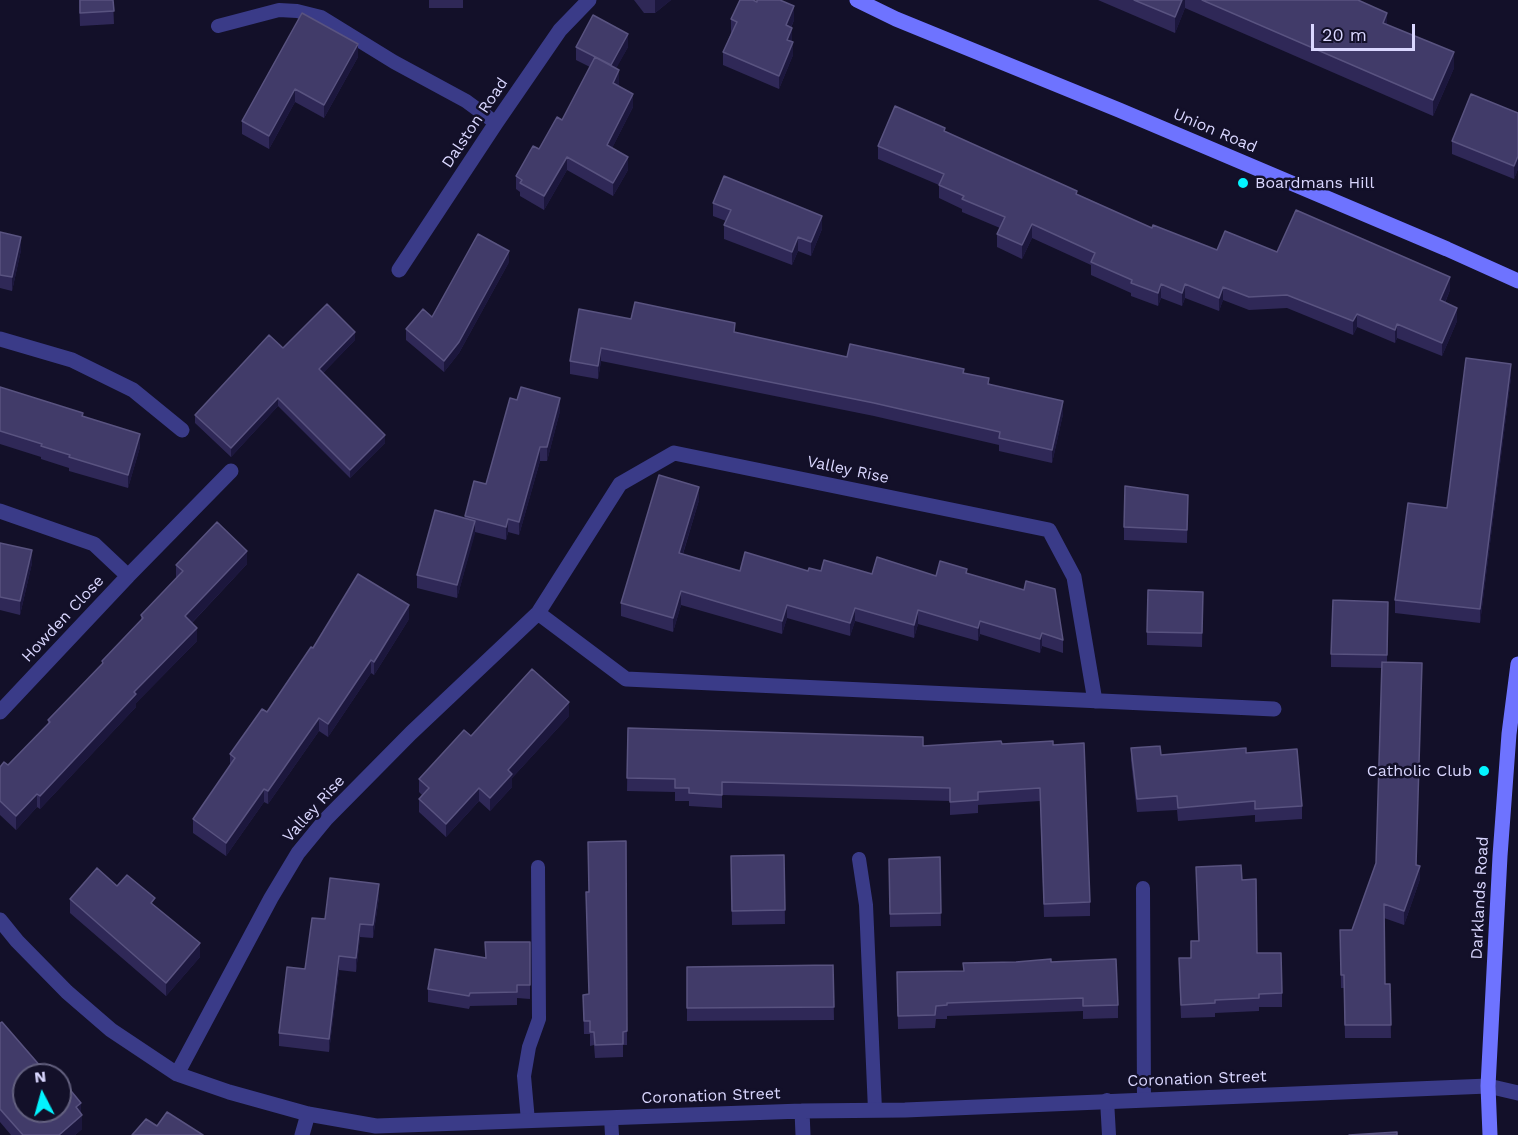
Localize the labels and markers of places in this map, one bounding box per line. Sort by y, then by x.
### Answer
place label: Boardmans Hill [1255,173,1374,193]
marker: Boardmans Hill [1236,176,1250,190]
place label: Catholic Club [1367,761,1472,781]
marker: Catholic Club [1477,764,1491,778]

